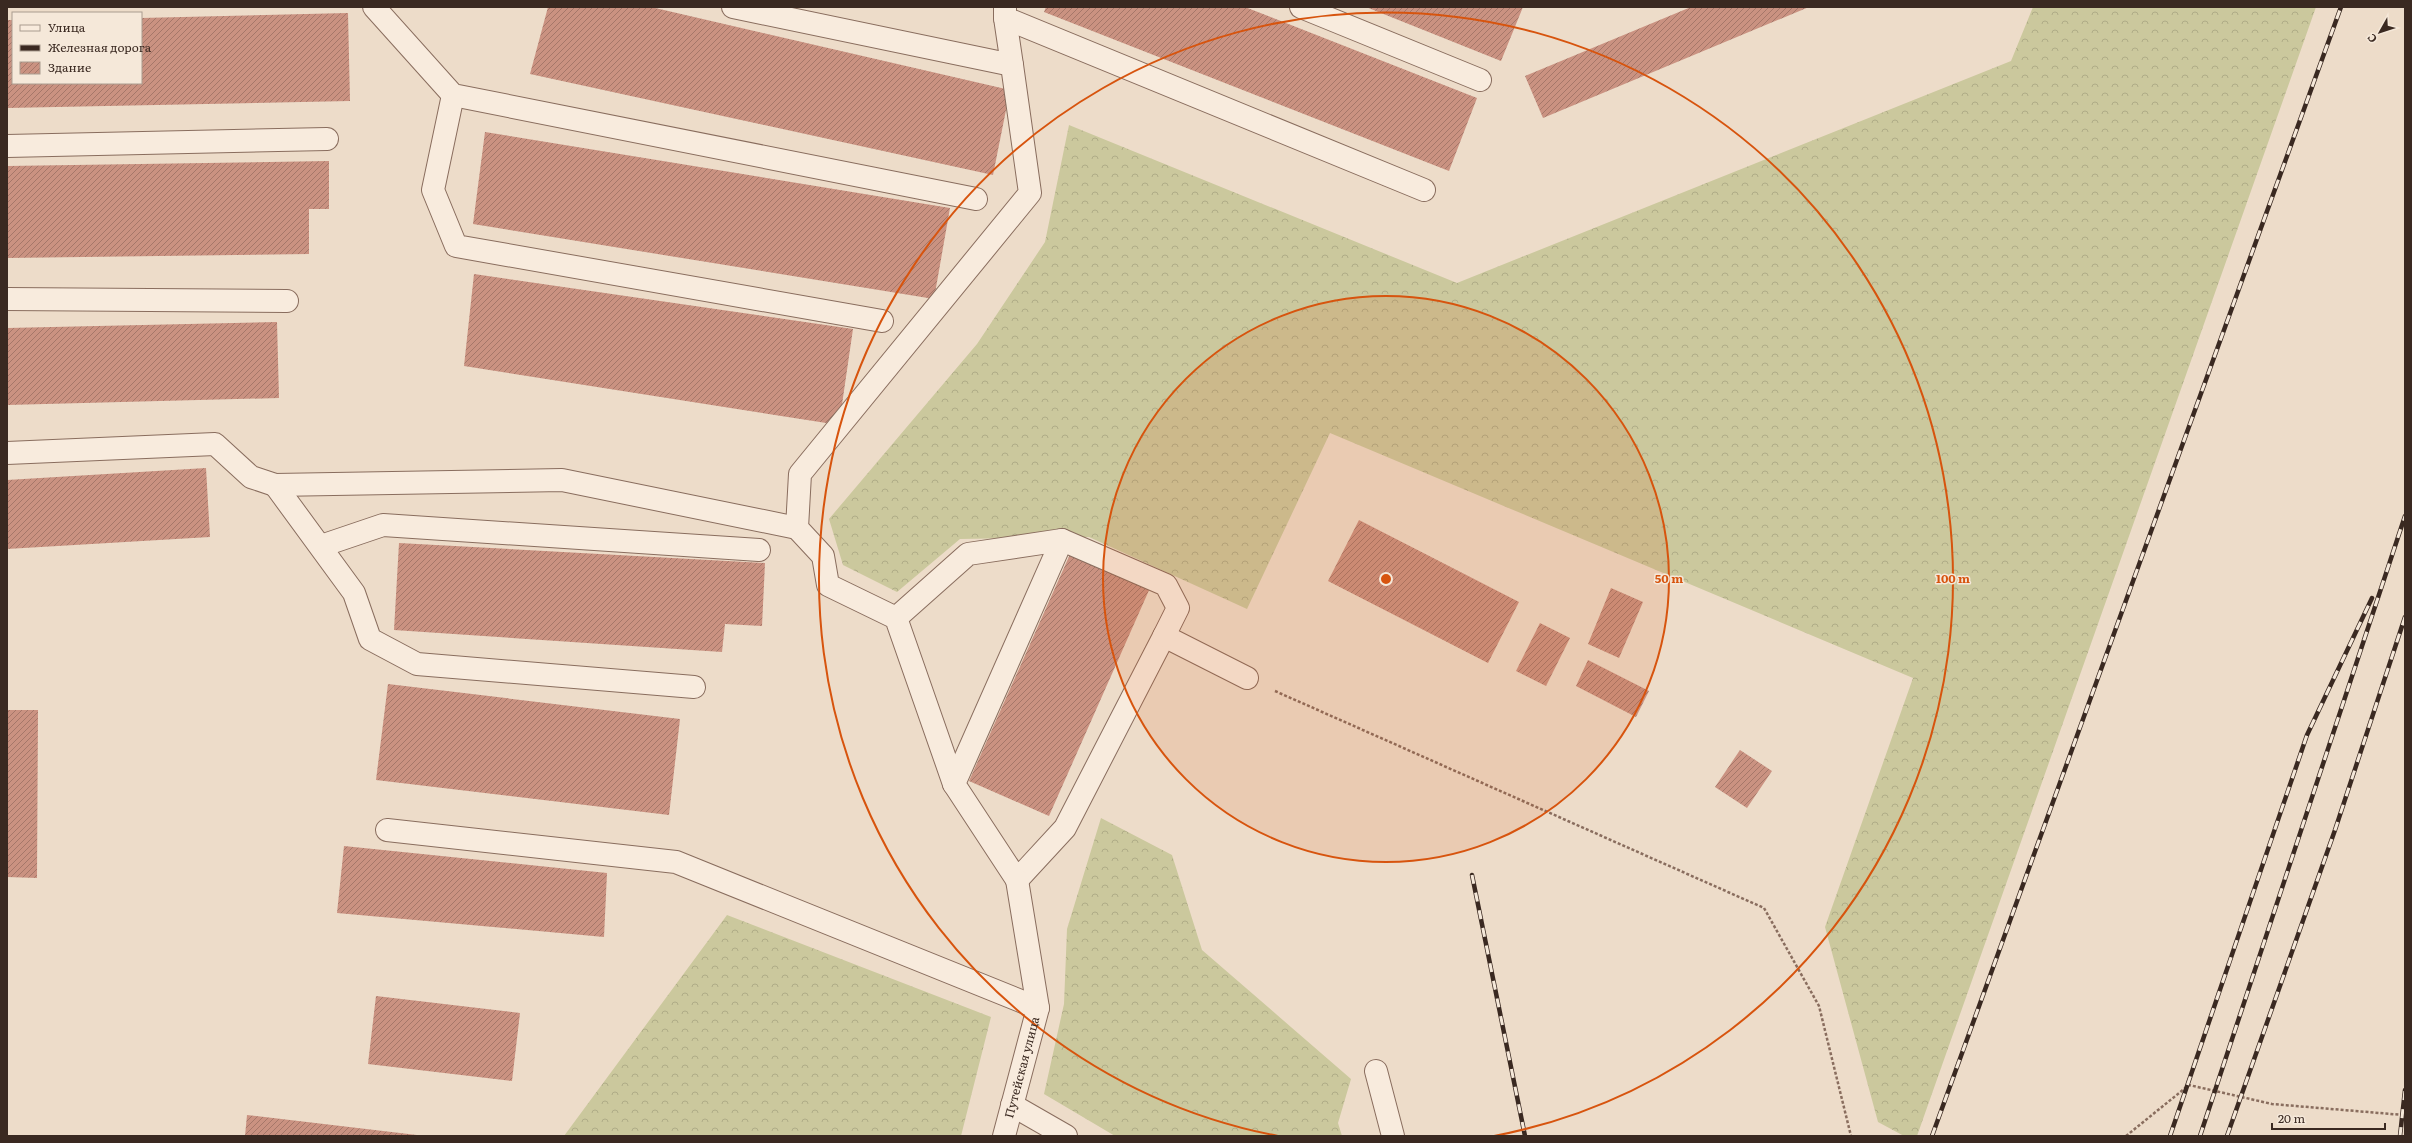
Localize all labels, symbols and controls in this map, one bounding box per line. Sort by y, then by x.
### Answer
legend [12,12,142,84]
north arrow [2360,12,2400,52]
text: Улица [48,18,86,36]
text: С [2363,31,2380,47]
text: Железная дорога [48,38,152,56]
text: Здание [48,58,91,76]
text: 50 m [1655,569,1683,587]
text: 100 m [1936,569,1970,587]
centre of rings [1379,572,1393,586]
street label: Путейская улица [999,1014,1044,1120]
scale bar [2272,1105,2385,1131]
text: 20 m [2278,1109,2305,1127]

